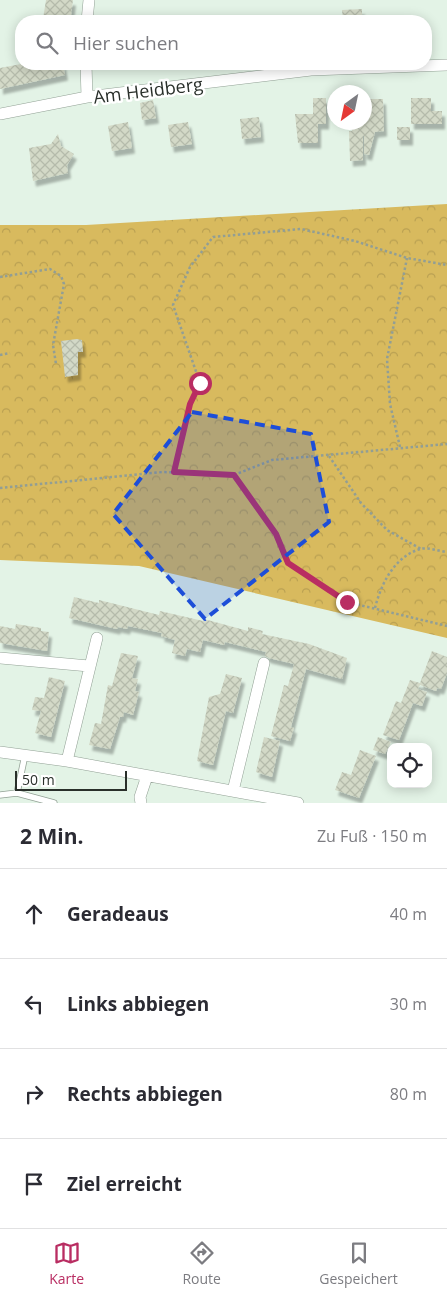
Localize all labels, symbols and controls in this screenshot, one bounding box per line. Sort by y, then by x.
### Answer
search box [15,15,432,70]
icon: search [33,29,61,57]
text: Hier suchen [73,30,179,56]
street label: Am Heidberg [92,71,204,109]
north arrow [327,85,372,130]
route start [189,372,212,395]
route end [336,591,359,614]
map controls [387,743,432,788]
button: locate [387,743,432,788]
scale bar [15,768,128,791]
text: 50 m [22,770,55,789]
text: 2 Min. [20,822,83,850]
text: Zu Fuß · 150 m [317,825,427,847]
icon: ahead [20,900,48,928]
text: Geradeaus [67,901,169,927]
text: 40 m [390,903,427,925]
icon: left [20,990,48,1018]
text: Links abbiegen [67,991,209,1017]
text: 30 m [390,993,427,1015]
icon: right [20,1080,48,1108]
text: Rechts abbiegen [67,1081,223,1107]
text: 80 m [390,1083,427,1105]
icon: arrive [20,1170,48,1198]
text: Ziel erreicht [67,1171,182,1197]
tab: Karte [49,1239,84,1288]
tab: Route [182,1239,221,1288]
tab: Gespeichert [319,1239,398,1288]

